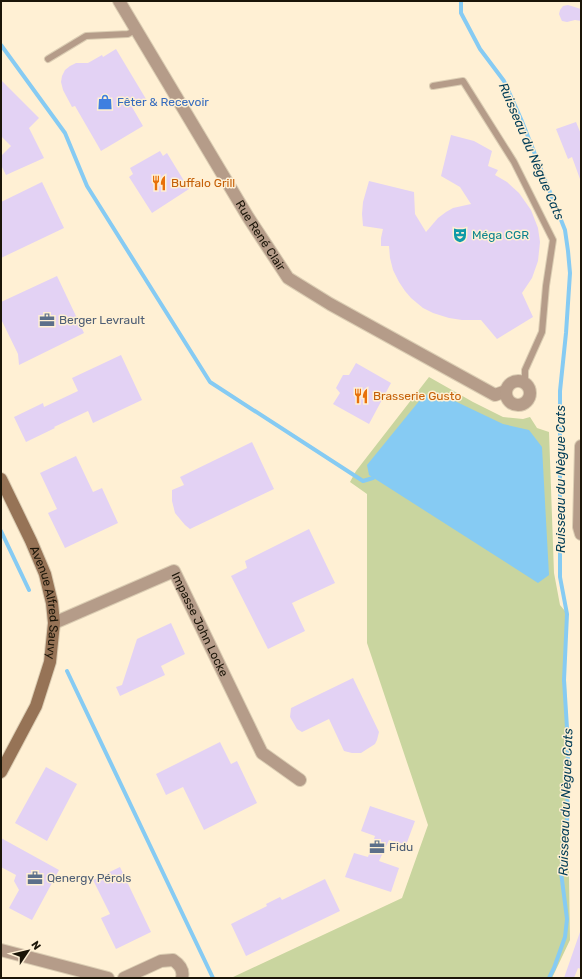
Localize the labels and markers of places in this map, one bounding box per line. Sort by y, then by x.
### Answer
shop icon: Fêter & Recevoir [96,93,114,111]
place label: Fêter & Recevoir [117,95,209,109]
restaurant icon: Buffalo Grill [150,174,168,192]
place label: Buffalo Grill [171,176,235,190]
theatre icon: Méga CGR [451,226,469,244]
place label: Méga CGR [472,228,529,242]
office icon: Berger Levrault [38,311,56,329]
place label: Berger Levrault [59,313,145,327]
restaurant icon: Brasserie Gusto [352,387,370,405]
place label: Brasserie Gusto [373,389,461,403]
office icon: Fidu [368,838,386,856]
place label: Fidu [389,840,413,854]
office icon: Qenergy Pérols [26,869,44,887]
place label: Qenergy Pérols [47,871,131,885]

